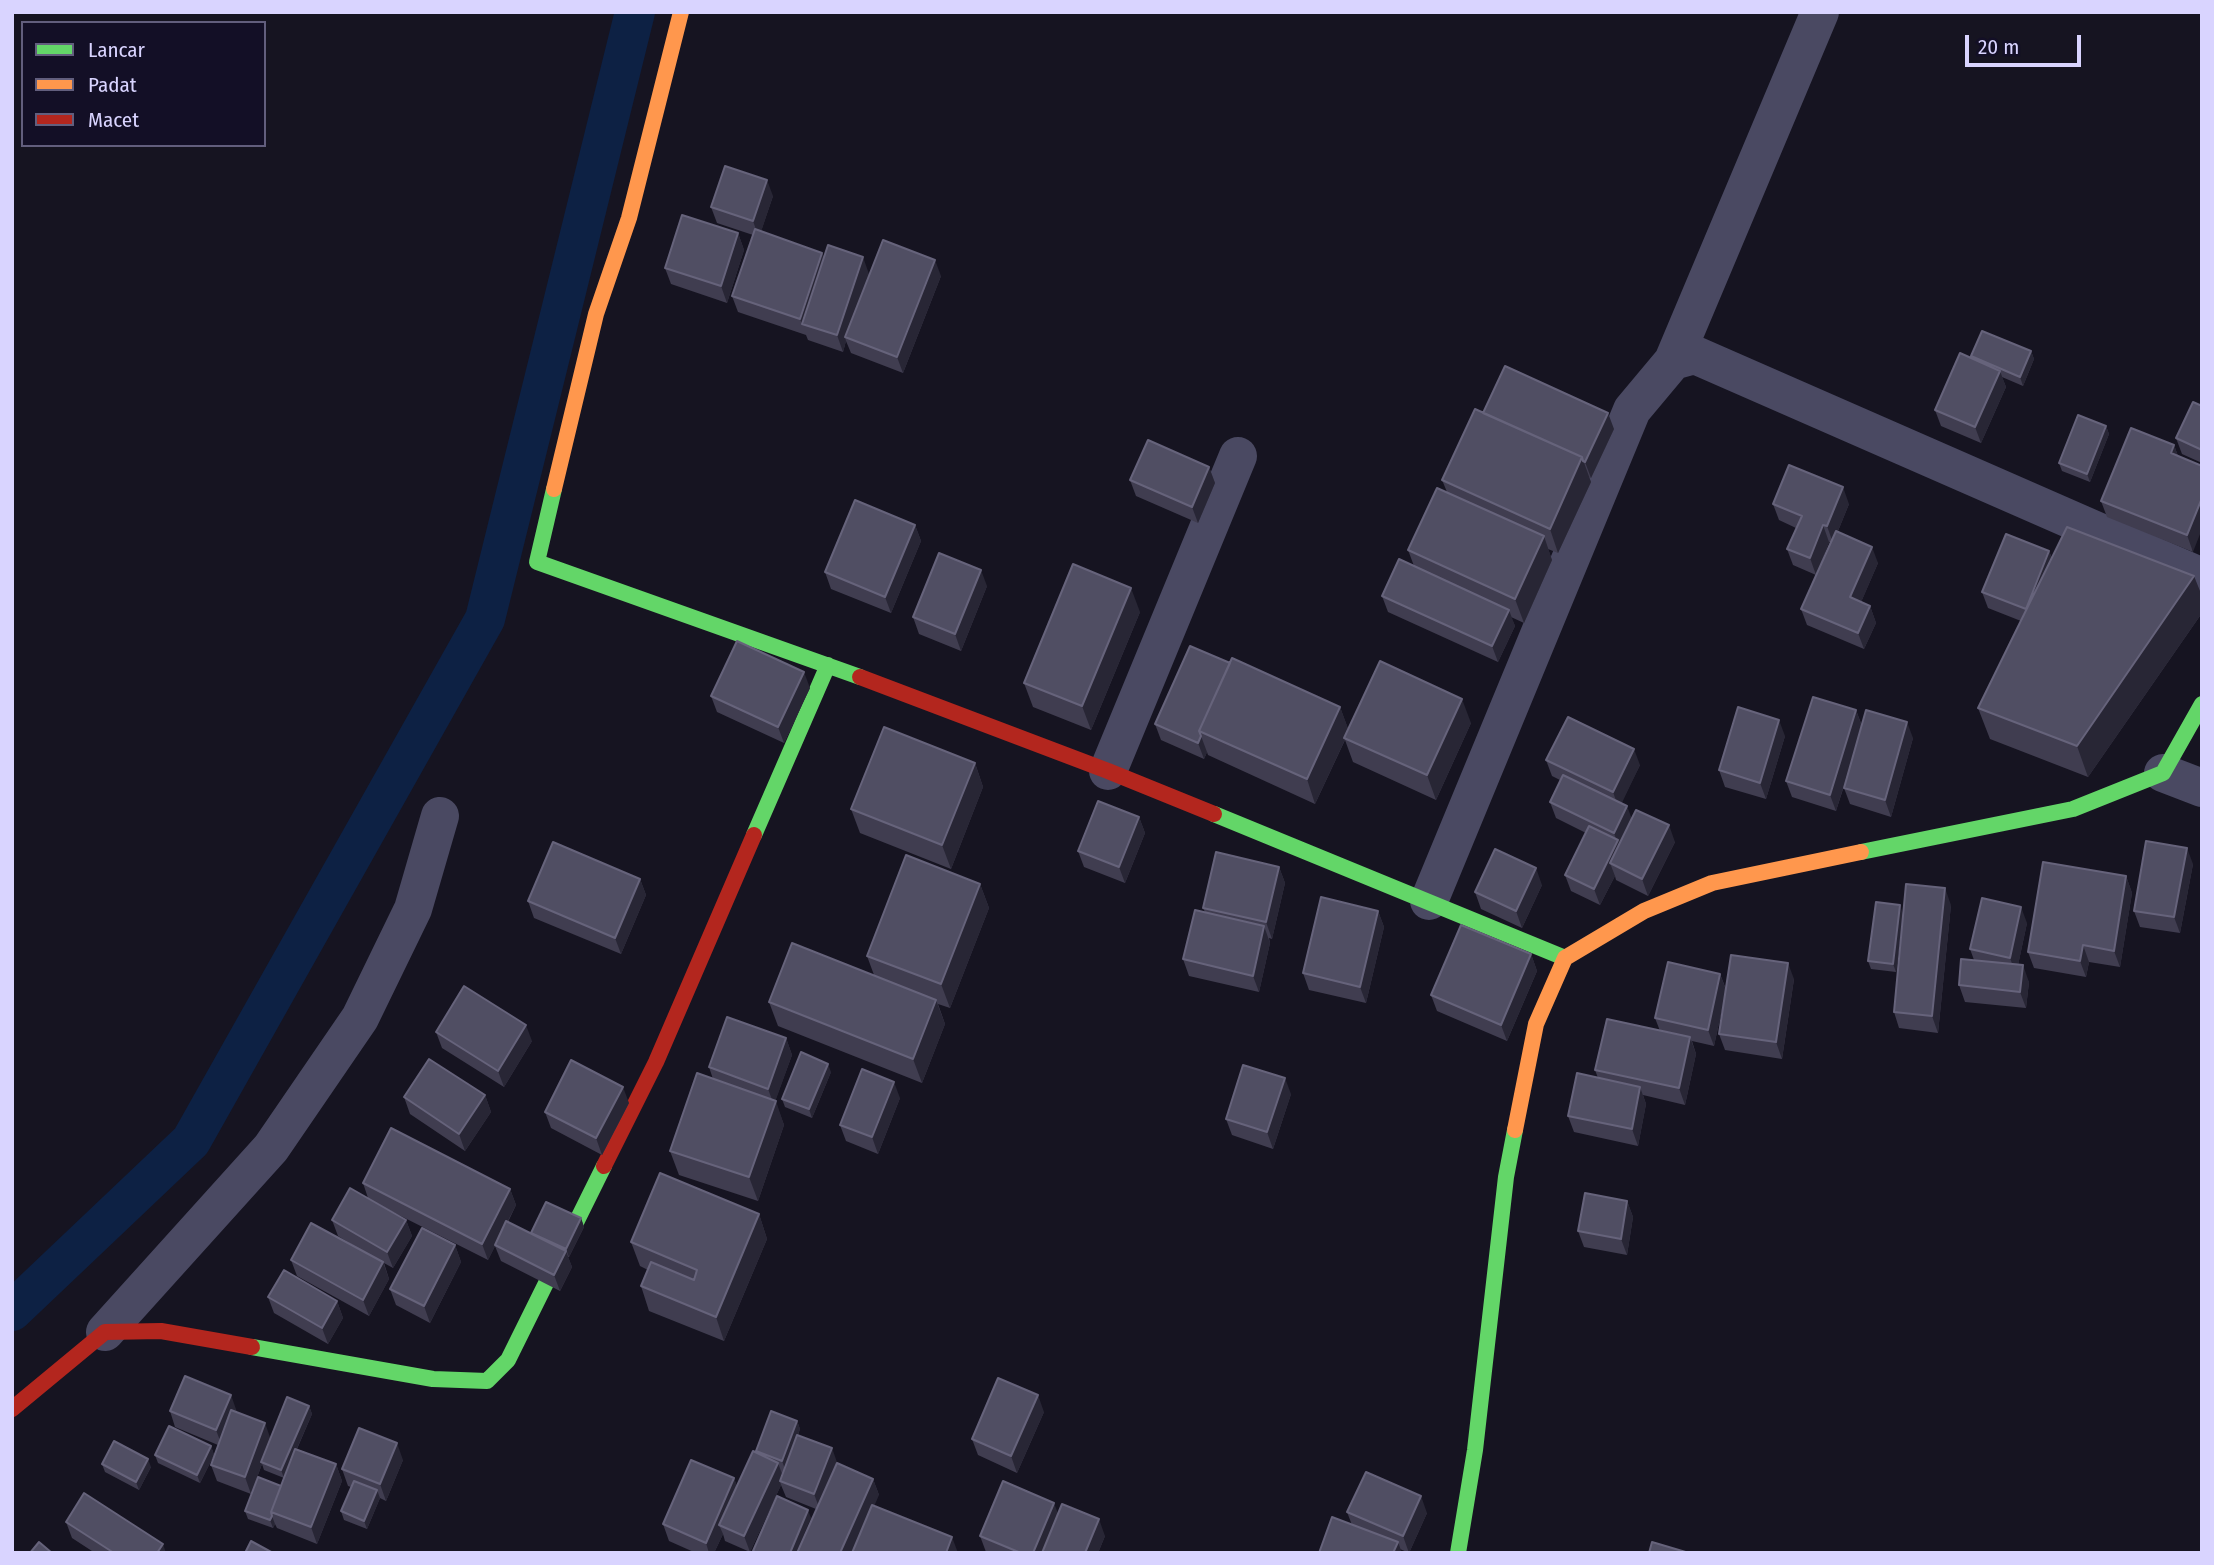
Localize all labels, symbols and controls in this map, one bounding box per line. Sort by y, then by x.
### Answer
legend [21,21,266,147]
scale bar [1969,21,2084,65]
text: 20 m [1978,34,2019,60]
text: Lancar [88,37,145,63]
text: Padat [88,72,137,98]
text: Macet [88,107,139,133]

